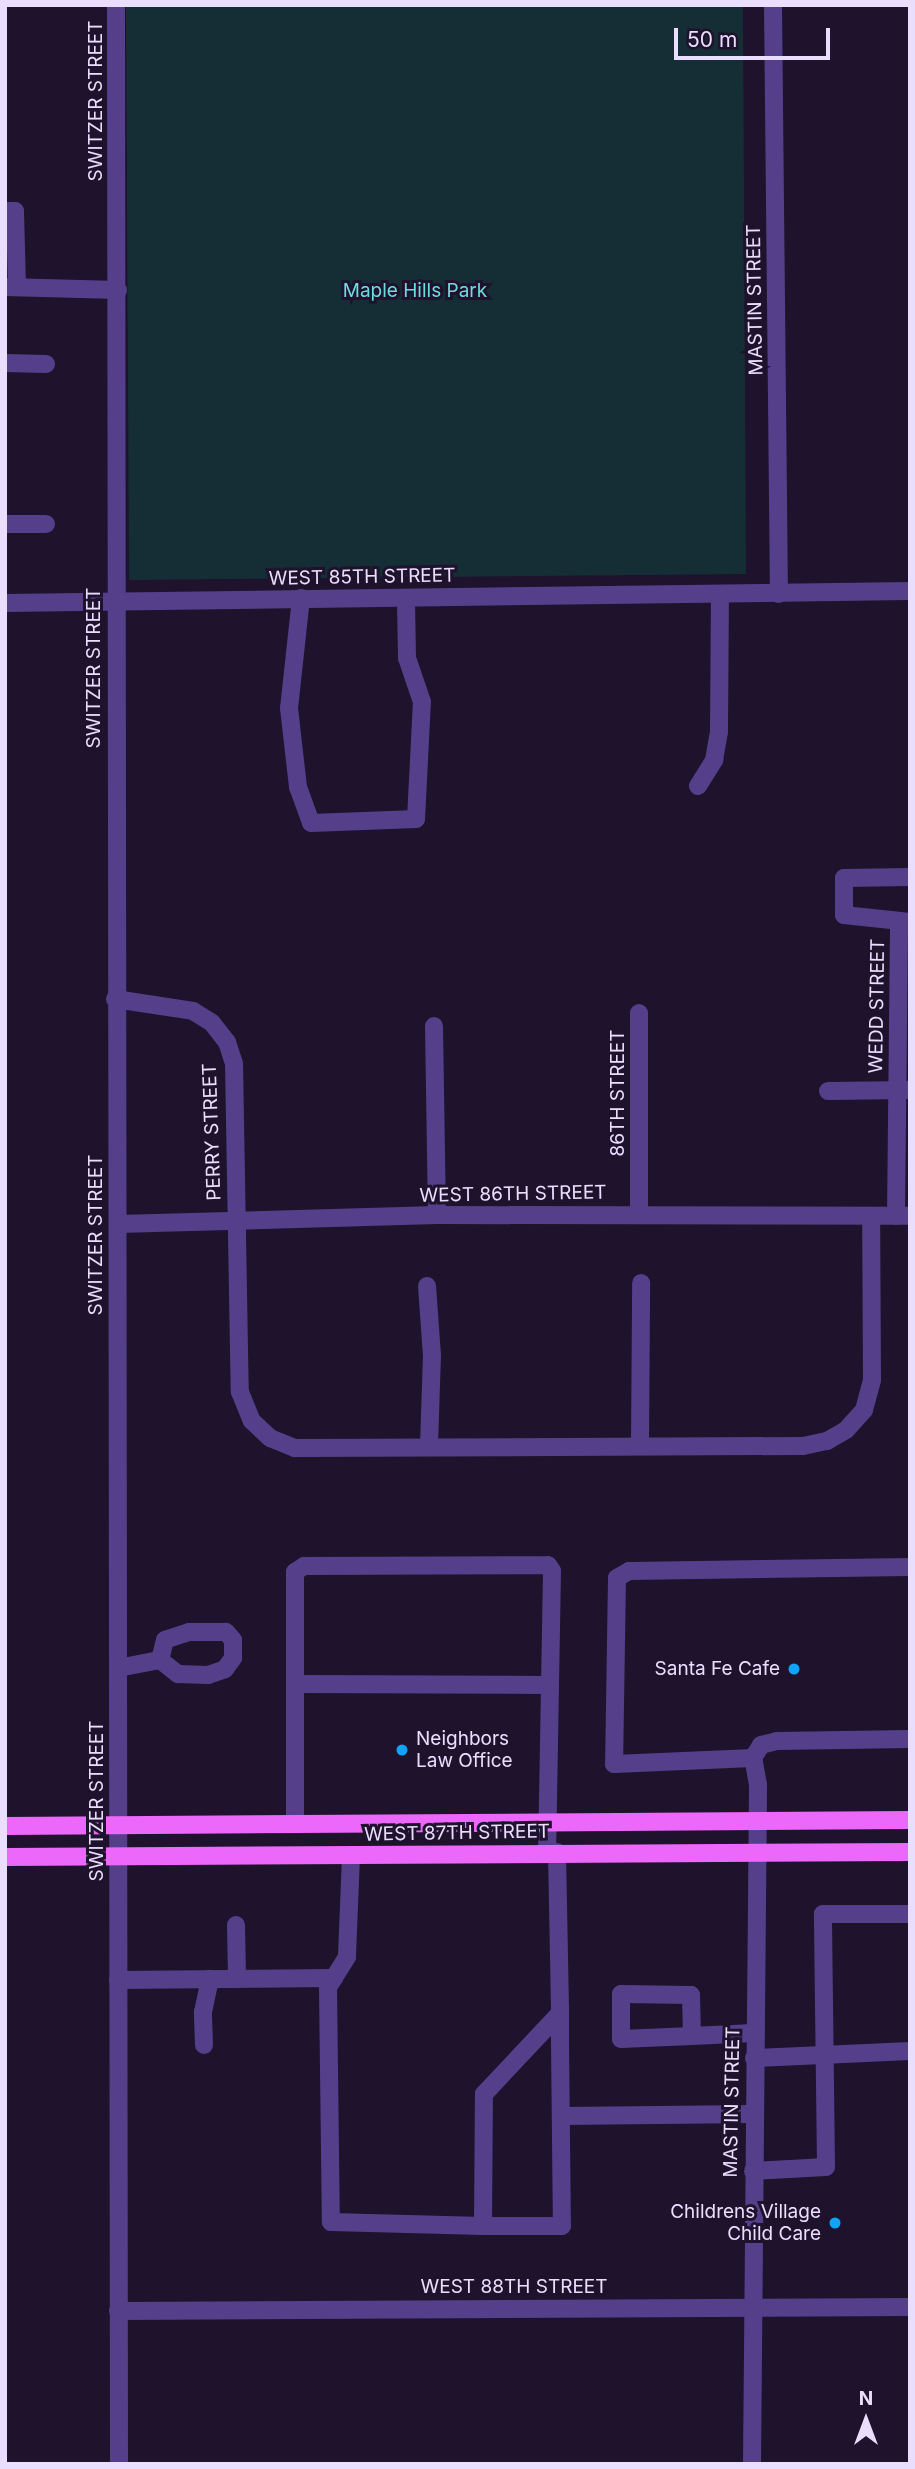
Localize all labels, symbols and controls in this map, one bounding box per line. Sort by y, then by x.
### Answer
scale bar [677,14,833,58]
street label: SWITZER STREET [85,20,107,182]
text: 50 m [687,27,737,52]
street label: MASTIN STREET [742,224,768,376]
park label: Maple Hills Park [343,280,487,302]
street label: WEST 85TH STREET [268,564,456,590]
street label: SWITZER STREET [83,587,105,749]
street label: WEDD STREET [864,938,890,1074]
street label: 86TH STREET [607,1029,629,1157]
street label: PERRY STREET [198,1063,226,1201]
street label: SWITZER STREET [85,1154,107,1316]
street label: WEST 86TH STREET [419,1181,607,1207]
place label: Santa Fe Cafe [655,1658,780,1680]
marker: Santa Fe Cafe [786,1661,802,1677]
street label: SWITZER STREET [86,1720,108,1882]
place label: Neighbors Law Office [416,1728,513,1772]
marker: Neighbors Law Office [394,1742,410,1758]
street label: WEST 87TH STREET [364,1820,550,1846]
street label: MASTIN STREET [719,2026,745,2178]
place label: Childrens Village Child Care [670,2201,821,2245]
marker: Childrens Village Child Care [827,2215,843,2231]
street label: WEST 88TH STREET [421,2276,607,2298]
north arrow [831,2385,901,2455]
text: N [859,2387,873,2410]

